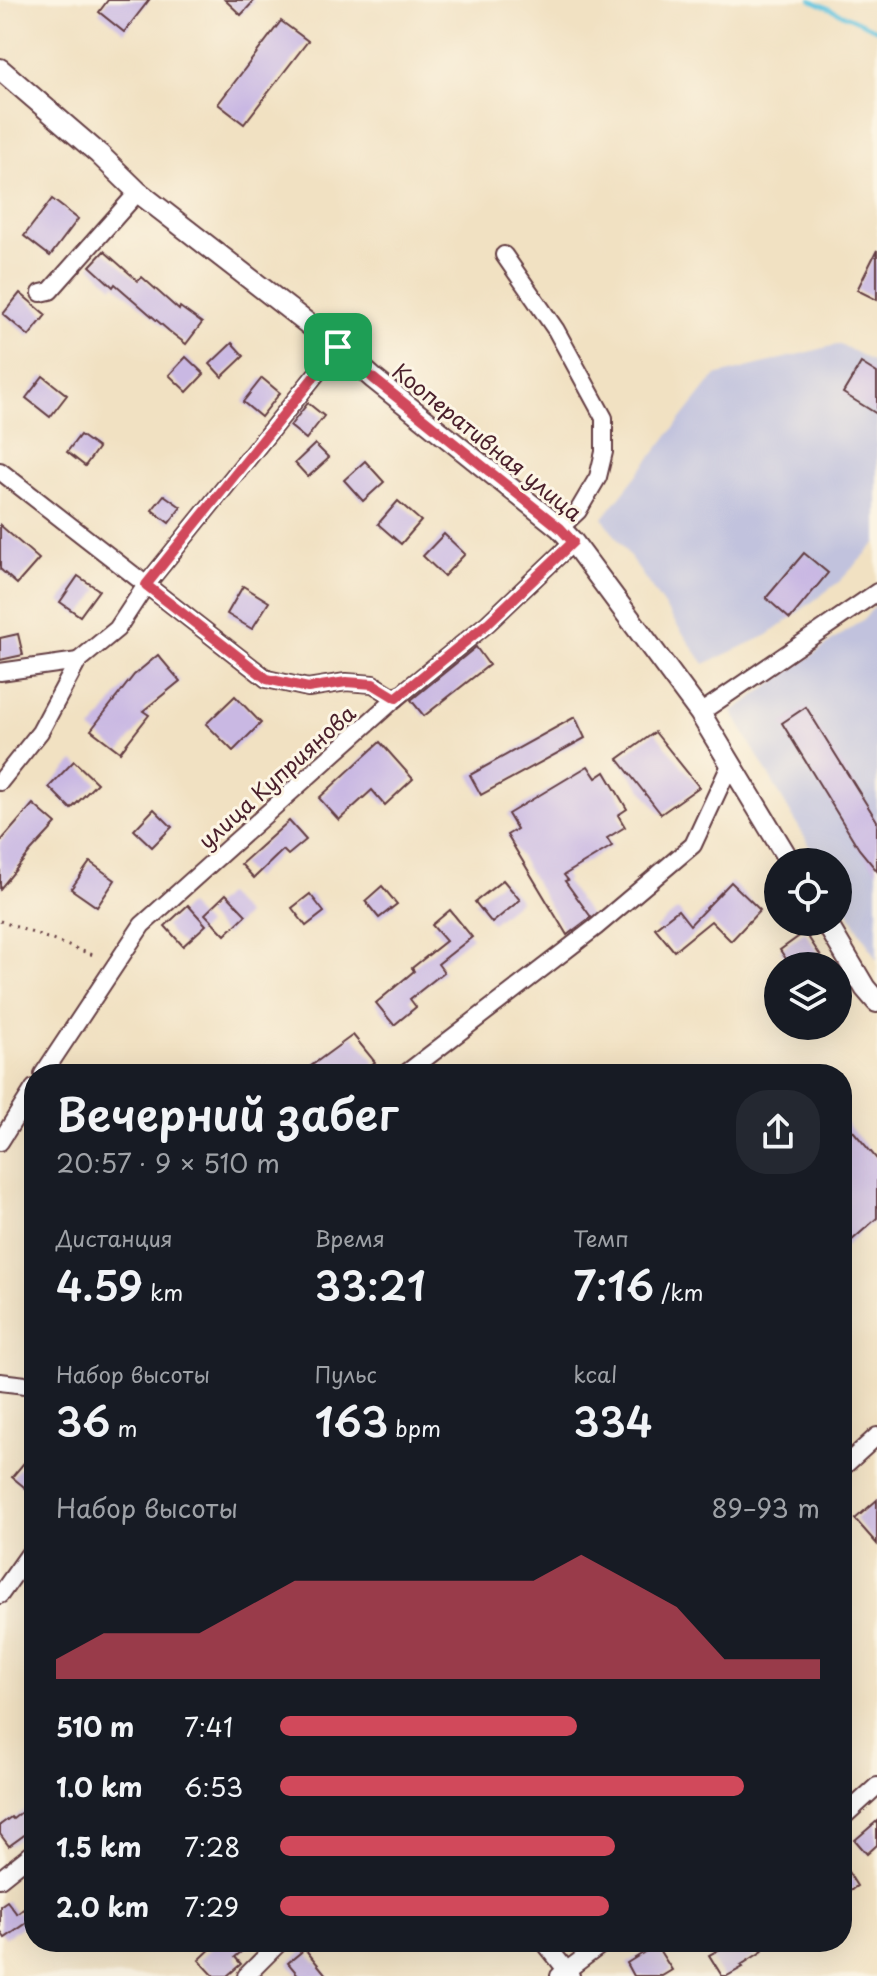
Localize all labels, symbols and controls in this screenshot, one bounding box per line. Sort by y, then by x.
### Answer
pin [304,313,372,381]
icon: arrive [316,325,360,369]
street label: Кооперативная улица [386,354,590,528]
street label: улица Куприянова [190,696,362,856]
map controls [764,848,852,1040]
button: locate [764,848,852,936]
button: layers [764,952,852,1040]
text: Вечерний забег [56,1080,398,1146]
button: share [736,1090,820,1174]
text: 20:57 · 9 × 510 m [56,1143,280,1182]
text: Дистанция [56,1221,173,1254]
text: Время [315,1221,385,1254]
text: Темп [573,1221,629,1254]
text: 4.59 [56,1254,143,1315]
text: 33:21 [315,1254,426,1315]
text: 7:16 [573,1254,654,1315]
text: km [143,1275,183,1308]
text: /km [654,1275,703,1308]
text: Набор высоты [56,1357,210,1390]
text: Пульс [315,1357,377,1390]
text: kcal [573,1357,617,1390]
text: 36 [56,1390,110,1451]
text: 163 [315,1390,388,1451]
text: 334 [573,1390,653,1451]
text: m [110,1411,138,1444]
text: bpm [388,1411,441,1444]
text: Набор высоты [56,1488,238,1527]
text: 89–93 m [712,1488,820,1527]
text: 510 m [56,1707,134,1746]
text: 7:41 [184,1707,233,1746]
text: 1.0 km [56,1767,143,1806]
text: 6:53 [184,1767,243,1806]
text: 1.5 km [56,1827,142,1866]
text: 7:28 [184,1827,240,1866]
text: 2.0 km [56,1887,149,1926]
text: 7:29 [184,1887,239,1926]

